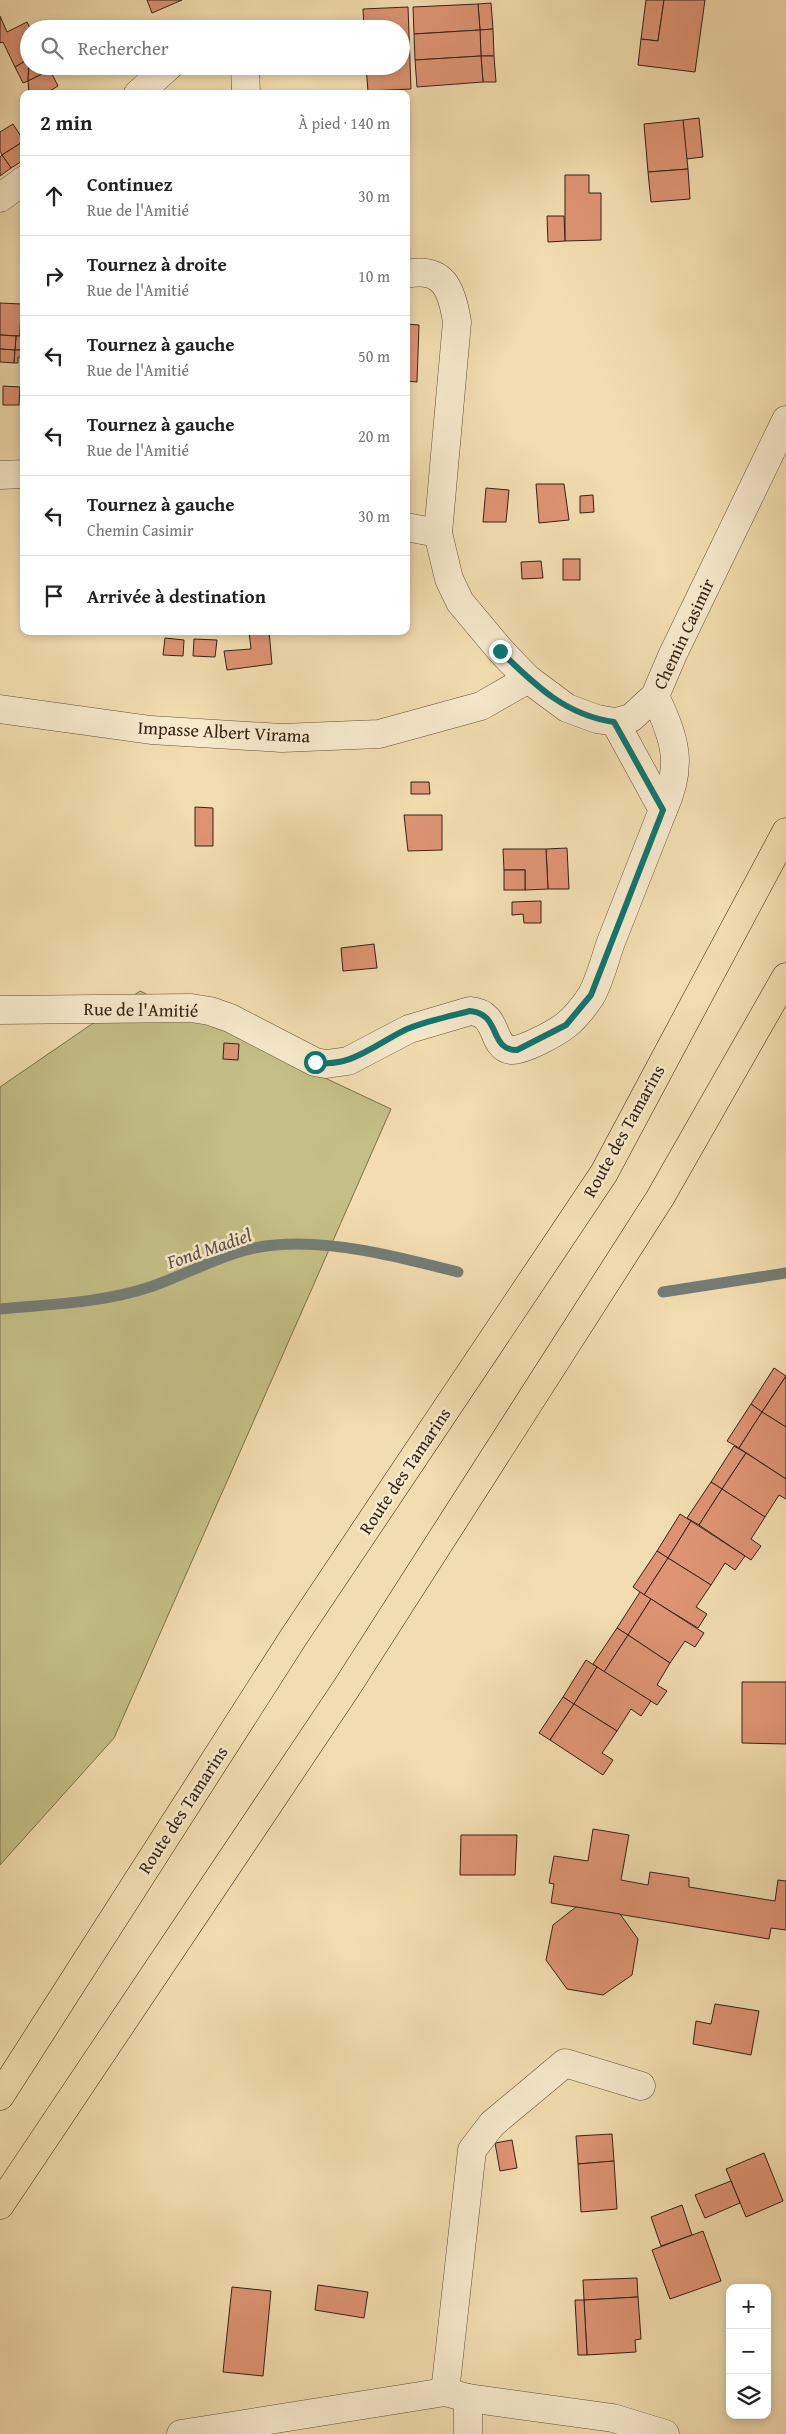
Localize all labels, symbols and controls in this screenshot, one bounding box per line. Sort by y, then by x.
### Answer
search box [20,20,410,75]
icon: search [38,34,66,62]
text: Rechercher [78,34,169,62]
text: 2 min [40,107,92,138]
text: À pied · 140 m [298,111,390,135]
text: Continuez [87,170,173,198]
icon: ahead [40,182,68,210]
text: 30 m [358,184,390,208]
text: Rue de l'Amitié [87,198,189,222]
text: Tournez à droite [87,250,227,278]
icon: right [40,262,68,290]
text: 10 m [358,264,390,288]
text: Rue de l'Amitié [87,278,189,302]
text: Tournez à gauche [87,330,235,358]
icon: left [40,342,68,370]
text: 50 m [358,344,390,368]
text: Rue de l'Amitié [87,358,189,382]
text: Tournez à gauche [87,410,235,438]
icon: left [40,422,68,450]
text: 20 m [358,424,390,448]
text: Rue de l'Amitié [87,438,189,462]
text: Tournez à gauche [87,490,235,518]
icon: left [40,502,68,530]
text: 30 m [358,504,390,528]
text: Chemin Casimir [87,518,194,542]
street label: Chemin Casimir [646,573,721,694]
icon: arrive [40,582,68,610]
text: Arrivée à destination [87,582,266,610]
route end [489,640,512,663]
street label: Impasse Albert Virama [137,714,311,750]
street label: Rue de l'Amitié [83,995,199,1024]
route start [304,1051,327,1074]
street label: Route des Tamarins [576,1059,671,1202]
water label: Fond Madiel [162,1220,255,1276]
street label: Route des Tamarins [352,1402,457,1540]
street label: Route des Tamarins [131,1740,234,1879]
map controls [726,2284,771,2419]
button: + [726,2284,771,2329]
button: − [726,2329,771,2374]
button: layers [726,2374,771,2419]

